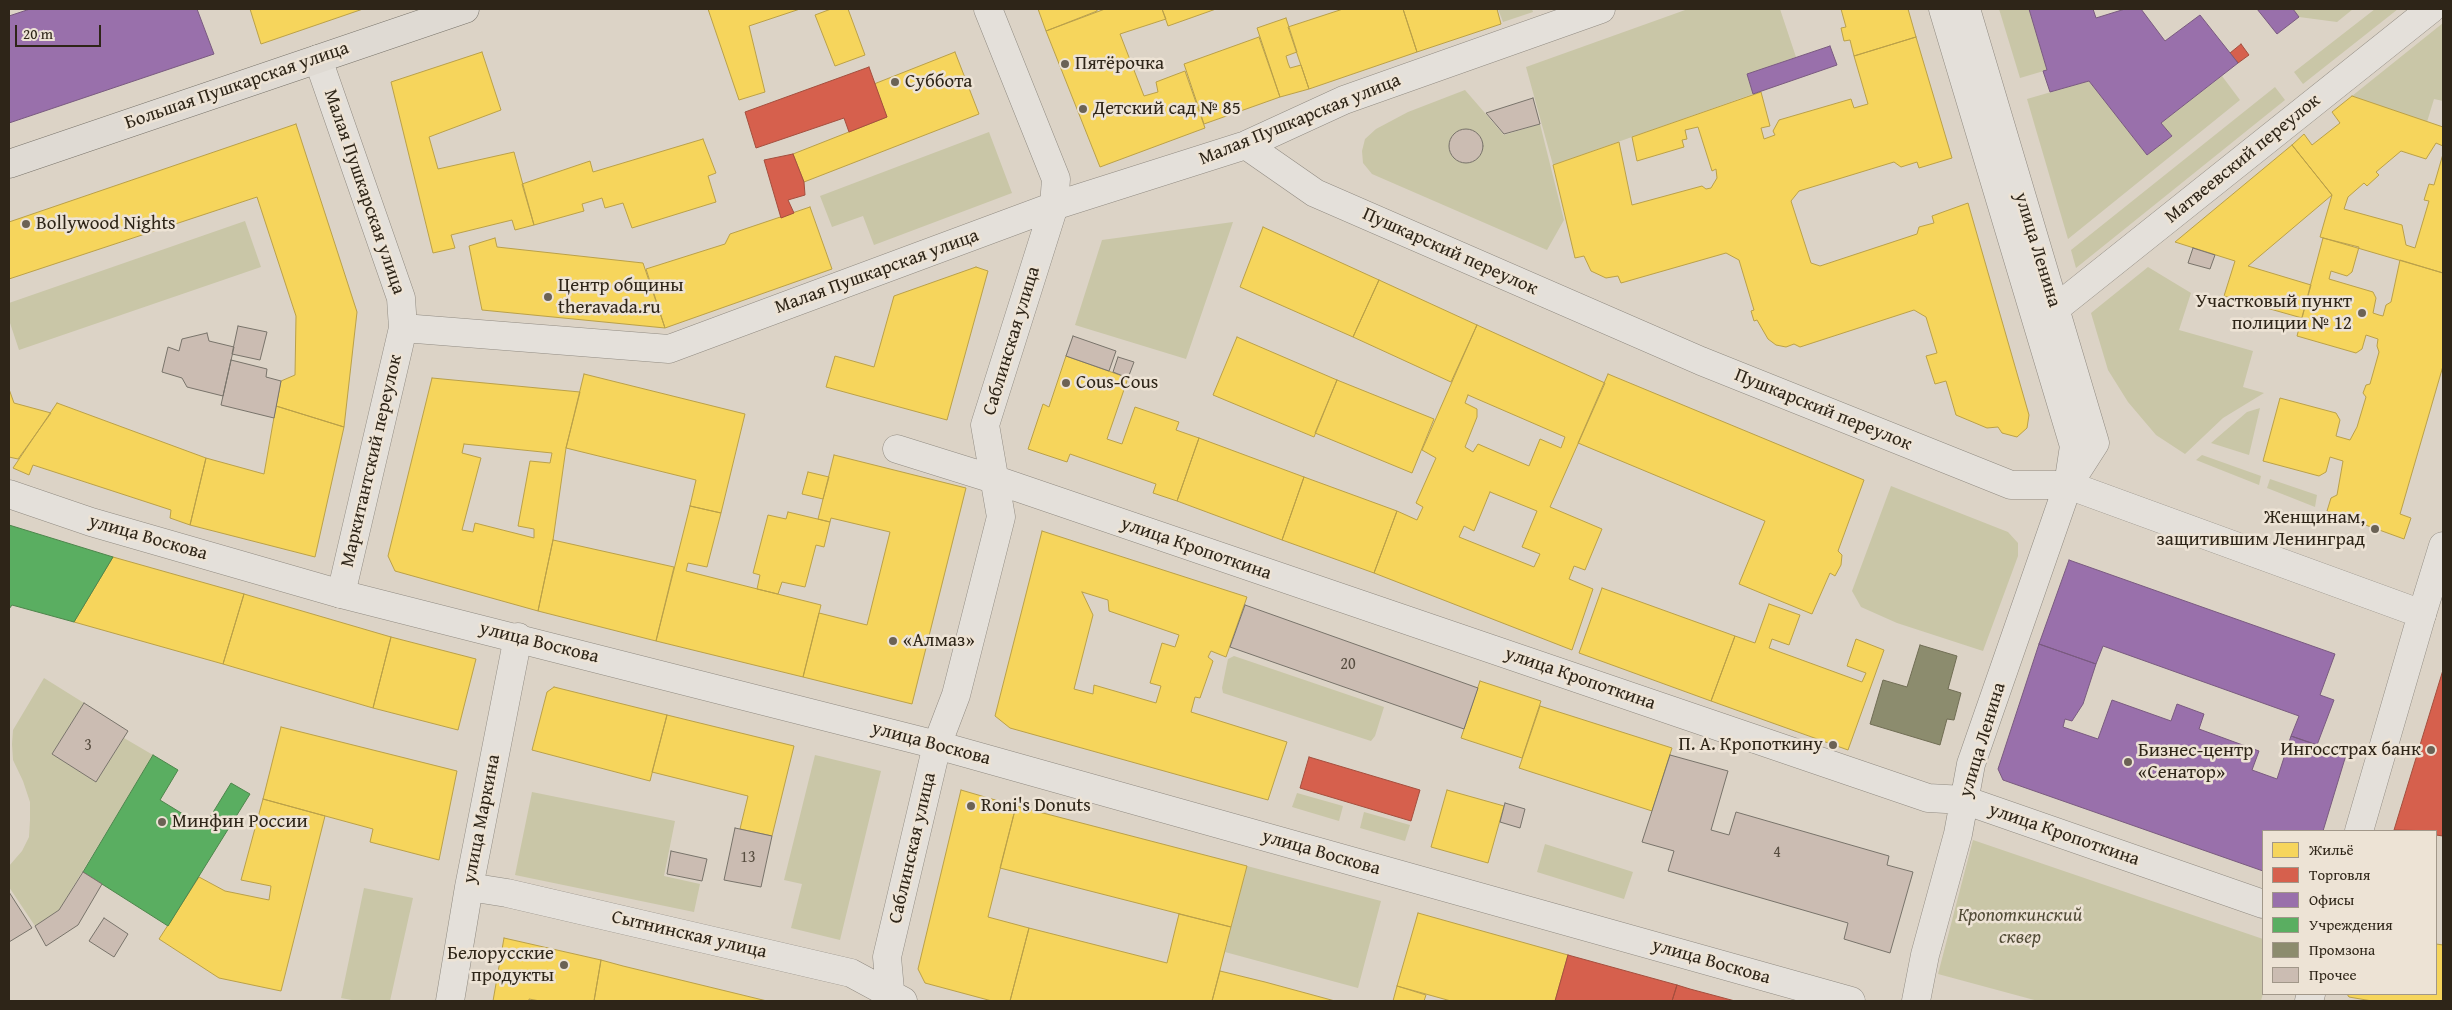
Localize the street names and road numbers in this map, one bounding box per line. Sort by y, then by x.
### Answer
street label: Большая Пушкарская улица [122,37,352,135]
street label: Малая Пушкарская улица [1196,69,1404,171]
street label: Малая Пушкарская улица [318,86,410,298]
street label: Матвеевский переулок [2161,89,2325,229]
street label: улица Ленина [2009,190,2065,310]
street label: Пушкарский переулок [1359,203,1541,301]
street label: Малая Пушкарская улица [772,224,982,320]
street label: Саблинская улица [979,264,1045,418]
street label: Маркитантский переулок [336,352,408,570]
street label: Пушкарский переулок [1731,364,1915,456]
street label: улица Воскова [86,510,210,566]
street label: улица Кропоткина [1118,513,1274,585]
street label: улица Воскова [477,617,601,669]
street label: улица Кропоткина [1502,643,1658,715]
street label: улица Ленина [1955,680,2011,800]
street label: улица Воскова [869,717,993,771]
street label: улица Маркина [458,753,506,885]
street label: Саблинская улица [885,770,941,926]
street label: улица Кропоткина [1986,799,2142,871]
street label: улица Воскова [1259,825,1383,881]
street label: Сытнинская улица [609,906,769,964]
street label: улица Воскова [1649,934,1773,990]

